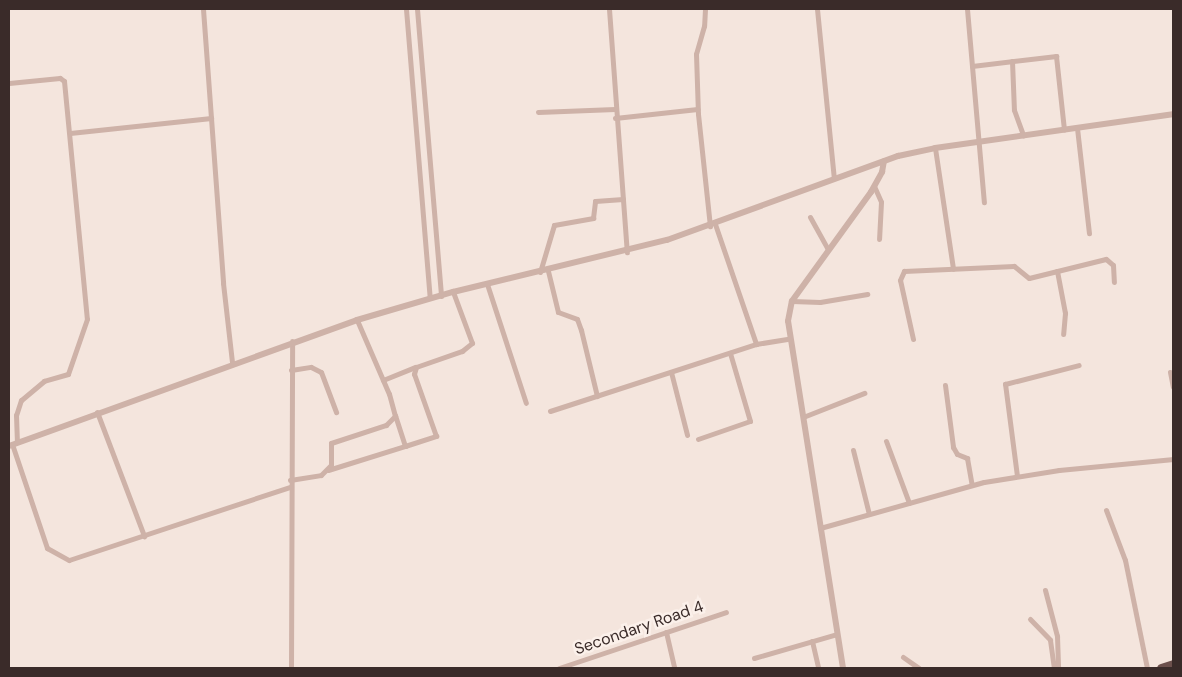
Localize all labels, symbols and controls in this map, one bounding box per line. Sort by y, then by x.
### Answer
street label: Secondary Road 4 [572,597,706,659]

